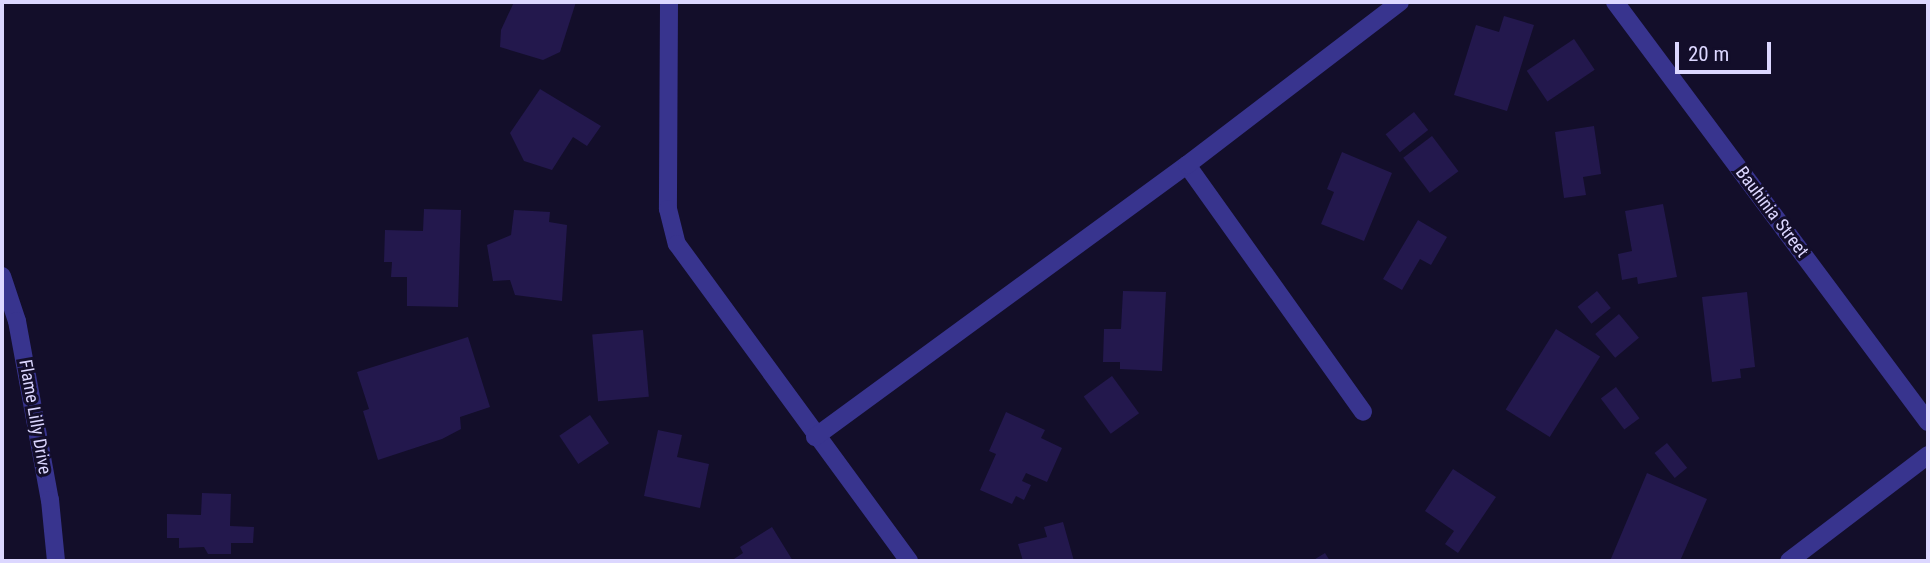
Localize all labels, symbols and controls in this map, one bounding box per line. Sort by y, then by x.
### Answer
scale bar [1678,28,1774,72]
text: 20 m [1688,42,1729,66]
street label: Bauhinia Street [1731,162,1813,262]
street label: Flame Lilly Drive [14,358,56,476]

